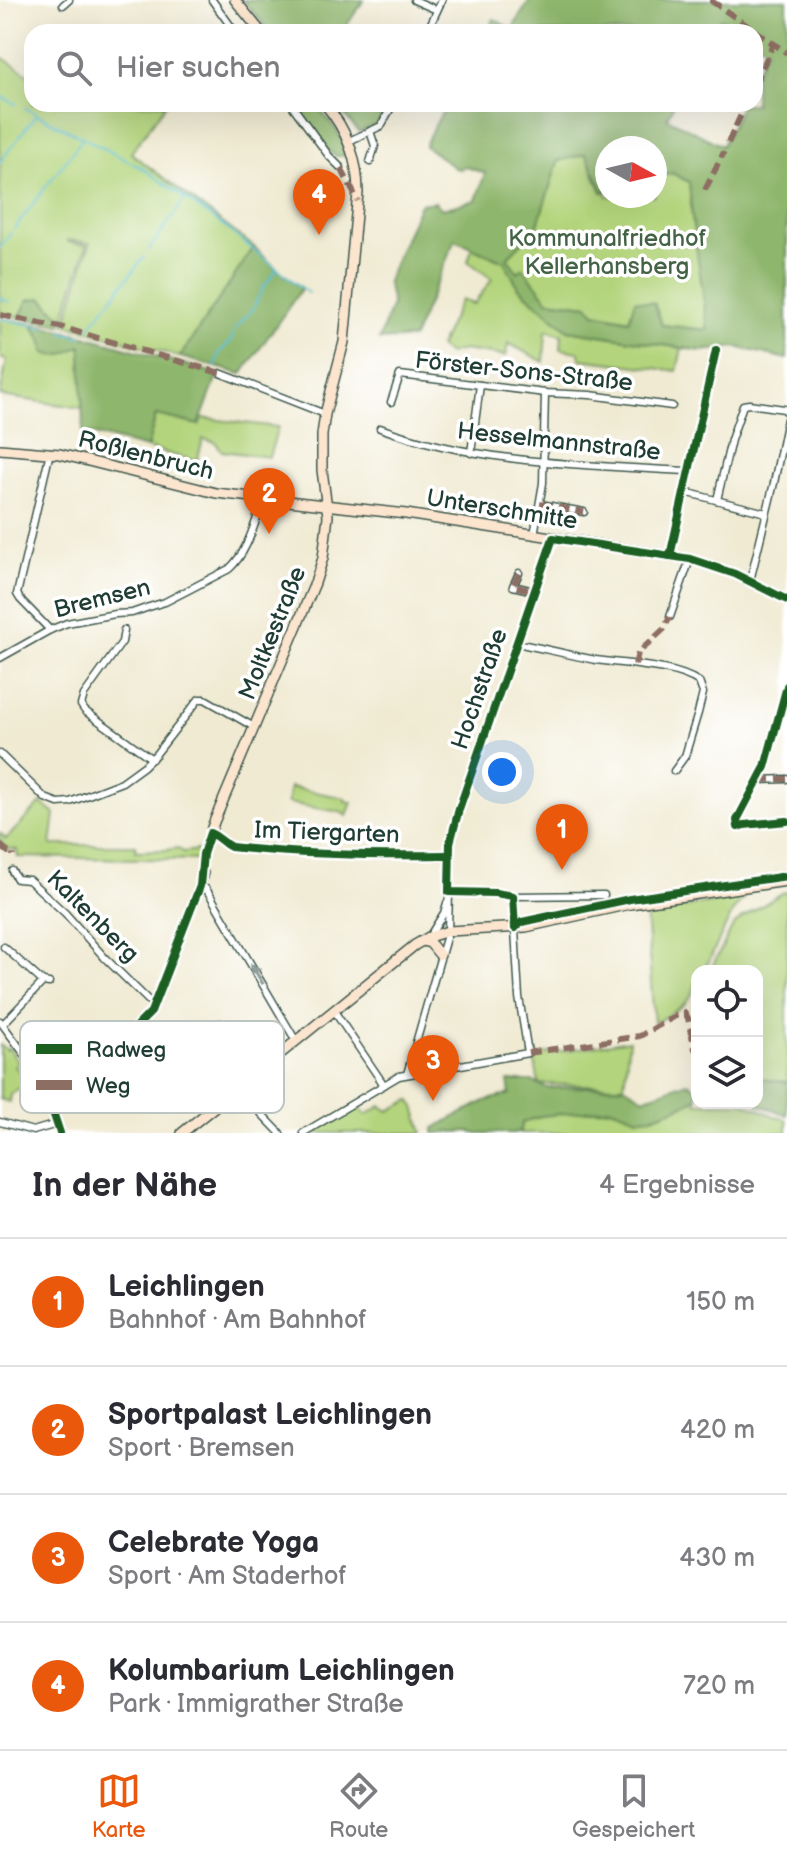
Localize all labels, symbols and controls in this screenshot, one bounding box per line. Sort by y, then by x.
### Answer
search box [24,24,763,112]
icon: search [52,46,96,90]
text: Hier suchen [116,50,281,86]
north arrow [595,136,667,208]
pin: 4 [293,169,345,235]
park label: Kommunalfriedhof Kellerhansberg [508,224,707,281]
street label: Förster-Sons-Straße [414,346,634,397]
street label: Hesselmannstraße [456,416,662,467]
street label: Roßlenbruch [75,425,217,486]
pin: 2 [243,468,295,534]
street label: Unterschmitte [424,483,579,536]
street label: Moltkestraße [233,562,312,704]
street label: Bremsen [51,573,153,624]
street label: Hochstraße [445,625,514,753]
your location [482,752,522,792]
pin: 1 [536,804,588,870]
street label: Im Tiergarten [254,815,400,850]
street label: Kaltenberg [40,864,145,969]
one-way arrow [250,963,264,985]
map controls [691,965,763,1109]
button: locate [691,965,763,1037]
legend [20,1021,284,1113]
pin: 3 [407,1035,459,1101]
text: Radweg [86,1037,166,1064]
button: layers [691,1037,763,1109]
text: Weg [86,1073,131,1100]
text: In der Nähe [32,1165,217,1206]
text: 4 Ergebnisse [599,1170,755,1201]
text: Leichlingen [108,1269,265,1305]
text: 1 [53,1287,63,1318]
text: 150 m [686,1287,755,1318]
text: Bahnhof · Am Bahnhof [108,1305,367,1336]
text: Sportpalast Leichlingen [108,1397,432,1433]
text: 2 [50,1415,66,1446]
text: 420 m [680,1415,755,1446]
text: Sport · Bremsen [108,1433,295,1464]
text: Celebrate Yoga [108,1525,319,1561]
text: 3 [50,1543,66,1574]
text: 430 m [679,1543,755,1574]
text: Sport · Am Staderhof [108,1561,347,1592]
text: Kolumbarium Leichlingen [108,1653,455,1689]
text: 4 [50,1671,66,1702]
text: 720 m [683,1671,755,1702]
text: Park · Immigrather Straße [108,1689,404,1720]
tab: Karte [92,1769,146,1844]
tab: Route [329,1769,388,1844]
tab: Gespeichert [572,1769,695,1844]

